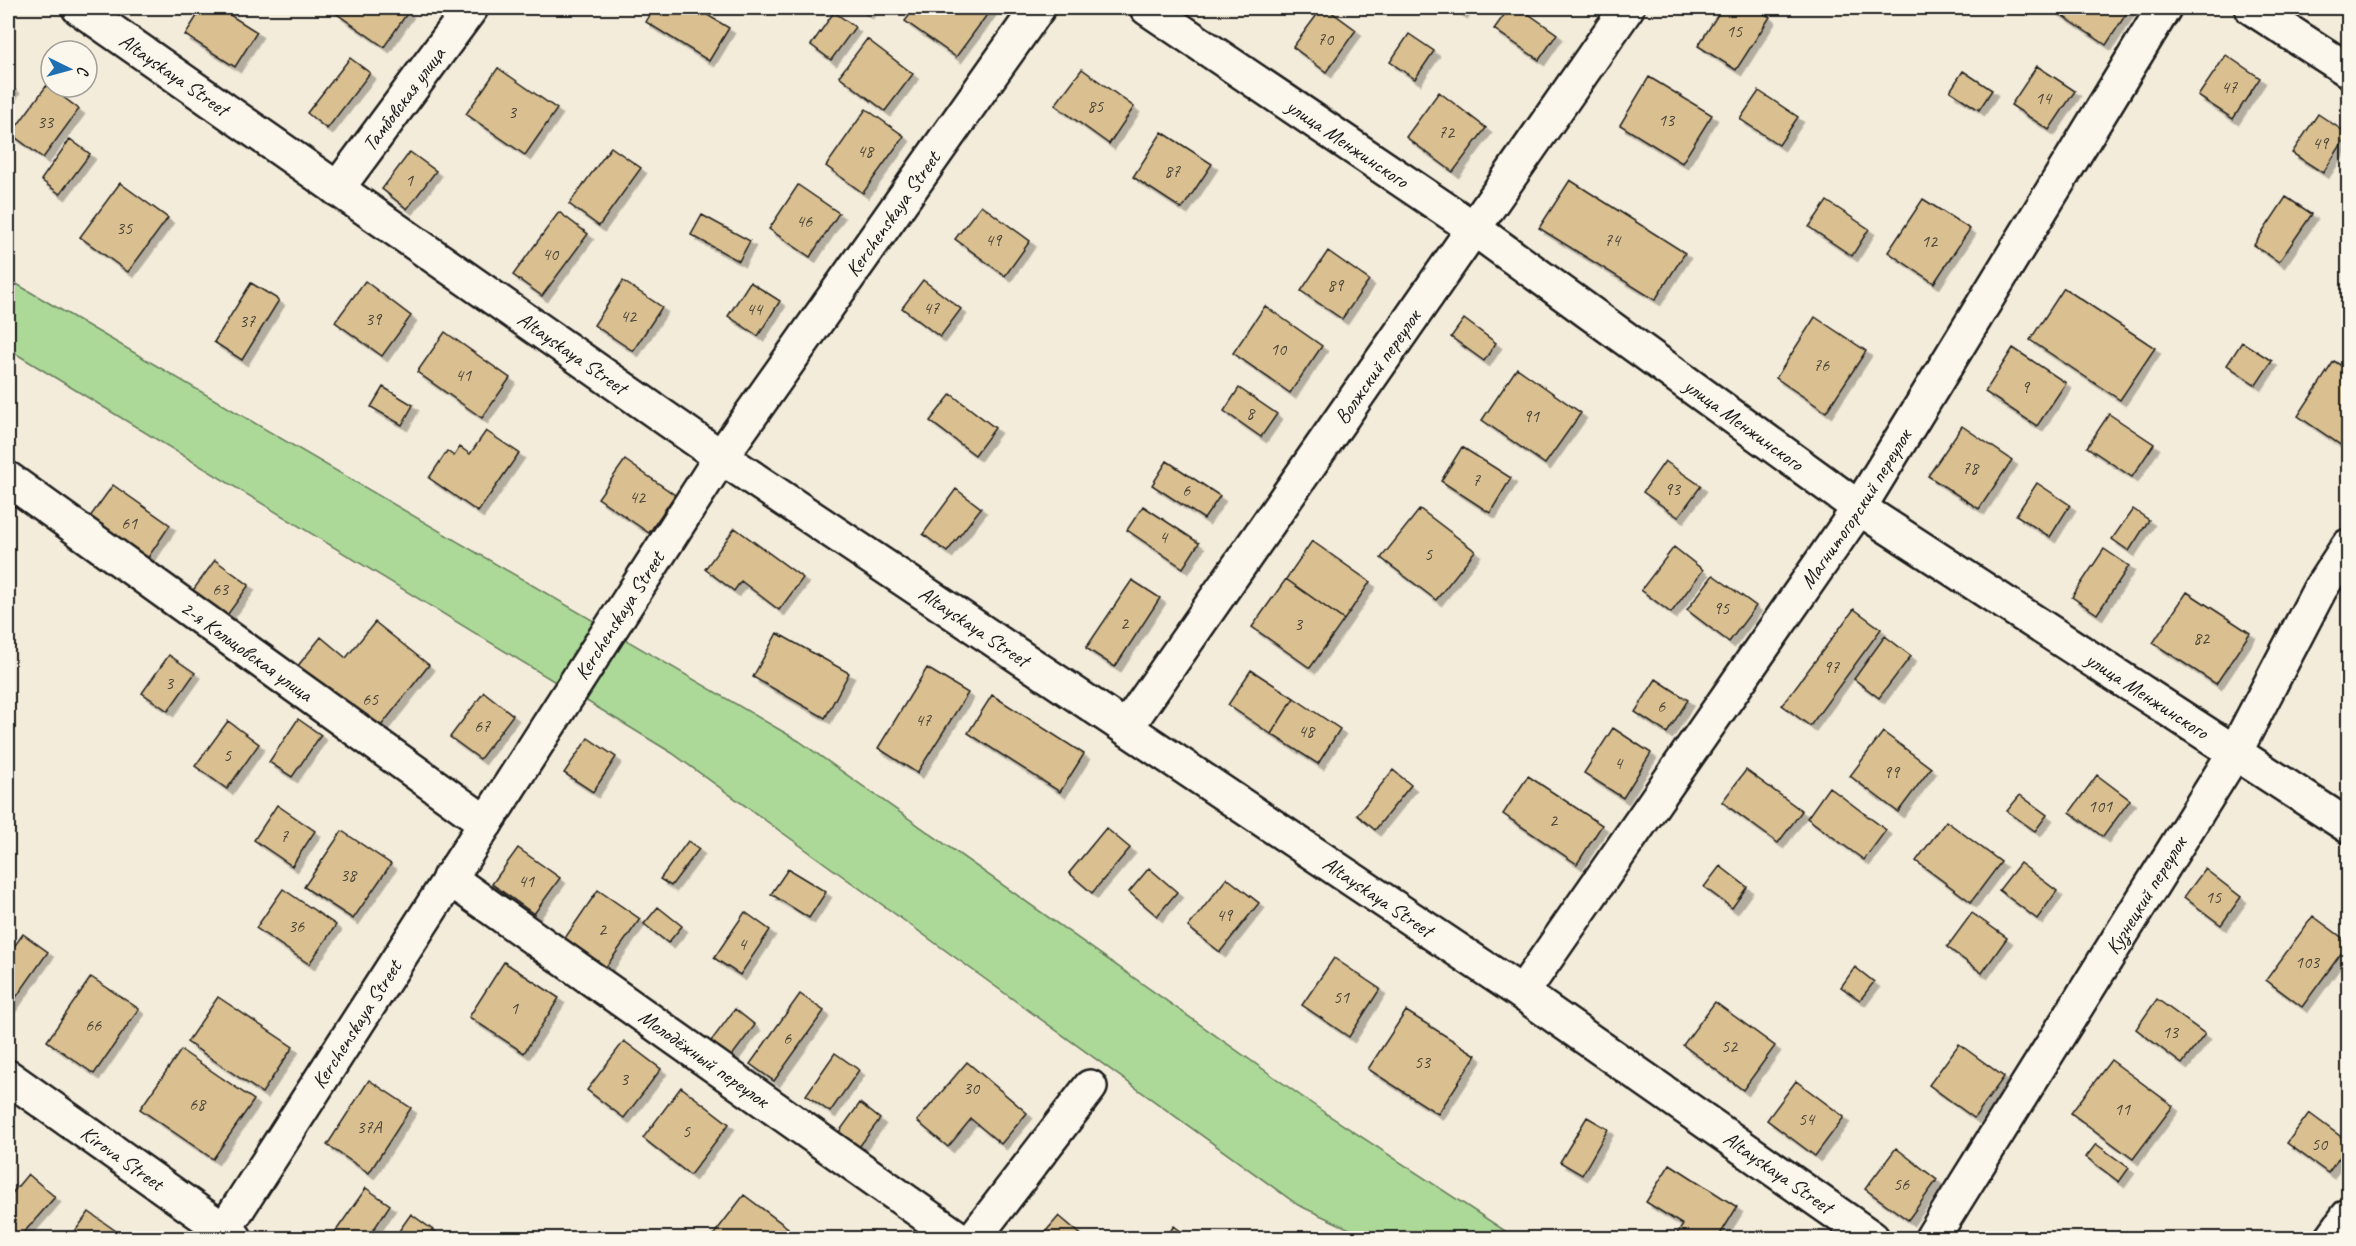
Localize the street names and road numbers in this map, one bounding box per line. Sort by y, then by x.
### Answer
street label: Altayskaya Street [114,27,236,123]
street label: Тамбовская улица [357,40,452,156]
street label: улица Менжинского [1280,92,1415,195]
street label: Kerchenskaya Street [840,145,947,282]
street label: Волжский переулок [1329,303,1427,429]
street label: Altayskaya Street [513,306,634,402]
street label: улица Менжинского [1677,371,1810,478]
street label: Магнитогорский переулок [1794,423,1918,594]
street label: Kerchenskaya Street [568,545,671,684]
street label: Altayskaya Street [914,580,1037,674]
street label: 2-я Кольцовская улица [176,594,319,708]
street label: улица Менжинского [2079,645,2215,746]
street label: Кузнецкий переулок [2099,830,2193,959]
street label: Altayskaya Street [1318,850,1441,945]
street label: Kerchenskaya Street [306,954,408,1093]
street label: Молодёжный переулок [634,1003,776,1114]
street label: Kirova Street [76,1120,170,1197]
street label: Altayskaya Street [1719,1125,1840,1221]

